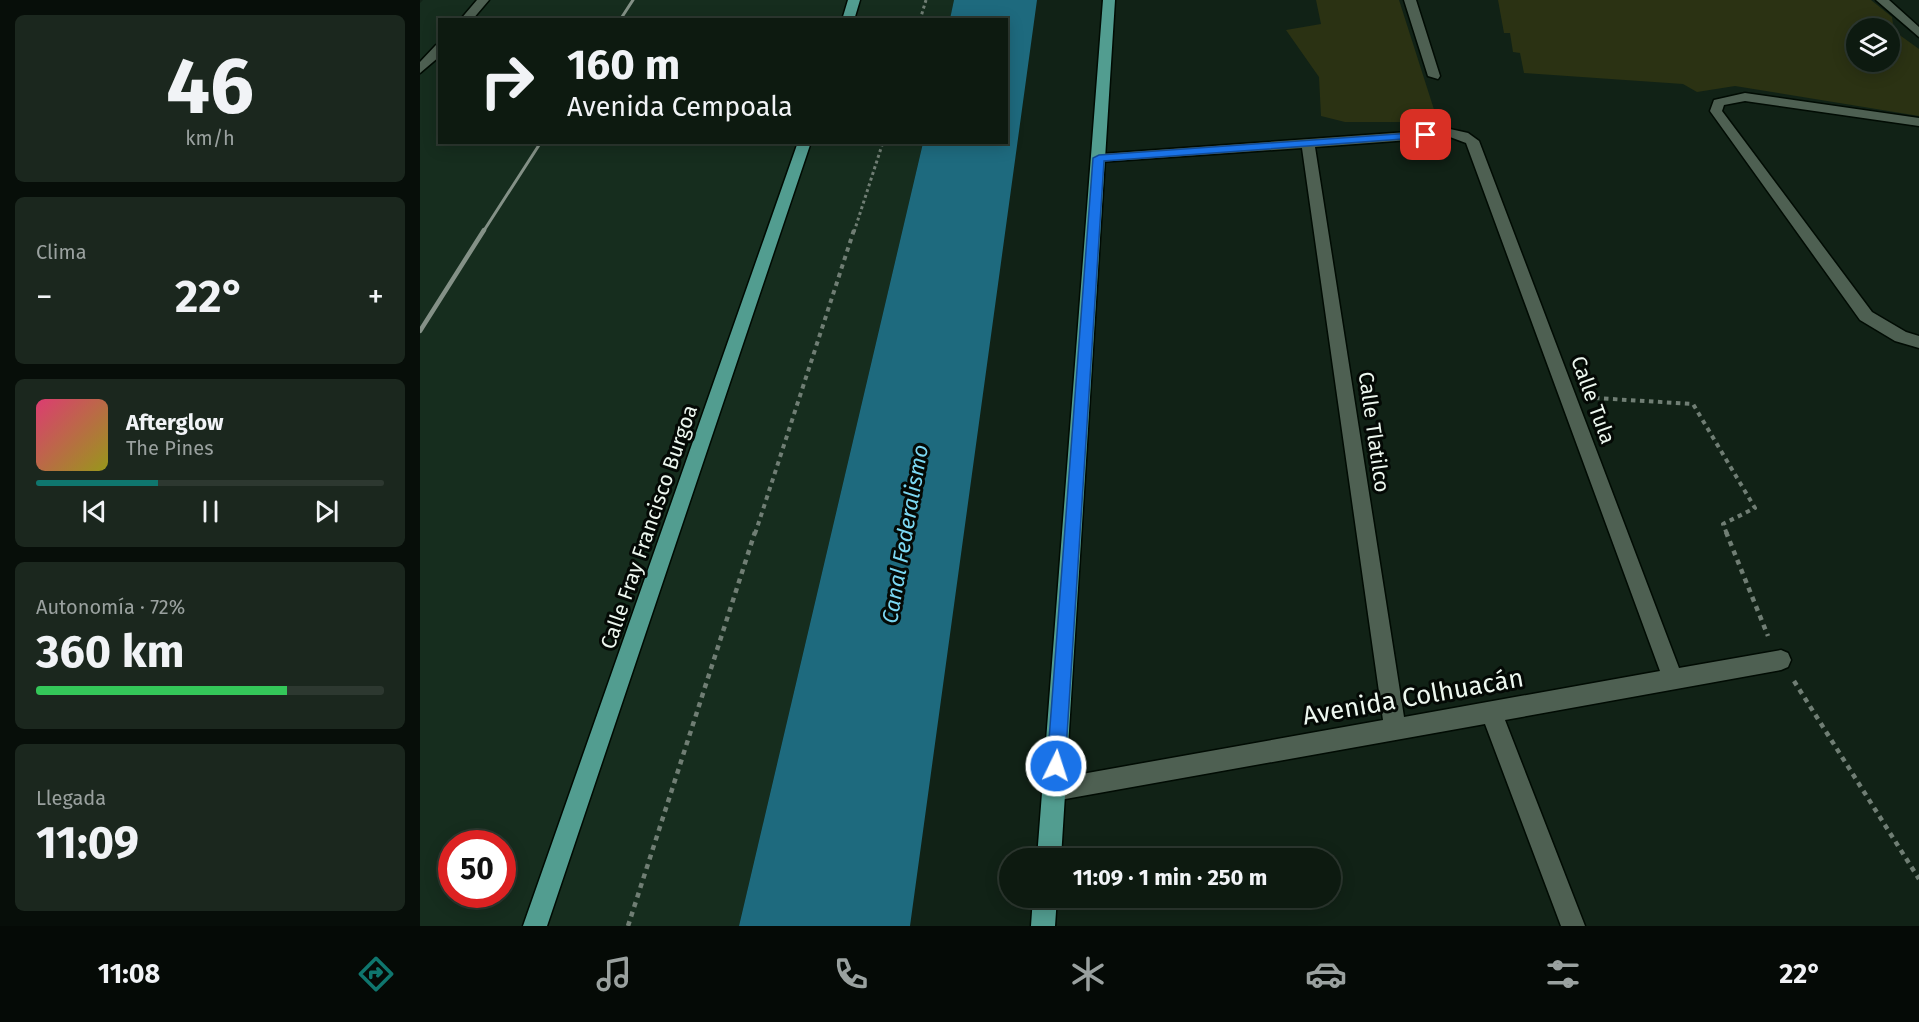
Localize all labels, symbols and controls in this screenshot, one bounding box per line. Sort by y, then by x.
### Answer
map controls [1846,18,1900,72]
button: layers [1846,18,1900,72]
text: 46 [166,40,254,134]
text: 160 m [567,40,680,90]
icon: right [468,42,546,120]
text: Avenida Cempoala [567,91,793,123]
pin [1400,109,1451,160]
icon: arrive [1409,118,1442,151]
text: km/h [185,126,235,150]
text: Clima [36,240,87,264]
text: 22° [175,270,245,324]
text: − [36,277,53,317]
text: + [368,277,384,317]
street label: Calle Tula [1565,352,1621,448]
street label: Calle Tlatilco [1353,370,1395,494]
street label: Calle Fray Francisco Burgoa [595,401,703,653]
text: Afterglow [126,409,223,436]
text: The Pines [126,436,213,460]
water label: Canal Federalismo [876,442,934,626]
icon: previous [78,495,111,528]
icon: pause [194,495,227,528]
icon: next [310,495,343,528]
text: Autonomía · 72% [36,595,185,619]
text: 360 km [36,625,185,679]
street label: Avenida Colhuacán [1300,662,1526,732]
position arrow [1024,734,1088,798]
text: Llegada [36,786,106,810]
text: 11:09 [36,816,139,870]
speed limit sign: 50 [438,830,516,908]
text: 11:09 · 1 min · 250 m [1073,864,1267,891]
icon: directions [355,953,397,995]
icon: music [593,953,635,995]
icon: phone [830,953,872,995]
icon: climate [1067,953,1109,995]
icon: car [1305,953,1347,995]
icon: filters [1542,953,1584,995]
text: 11:08 [98,958,160,990]
text: 22° [1779,958,1821,990]

